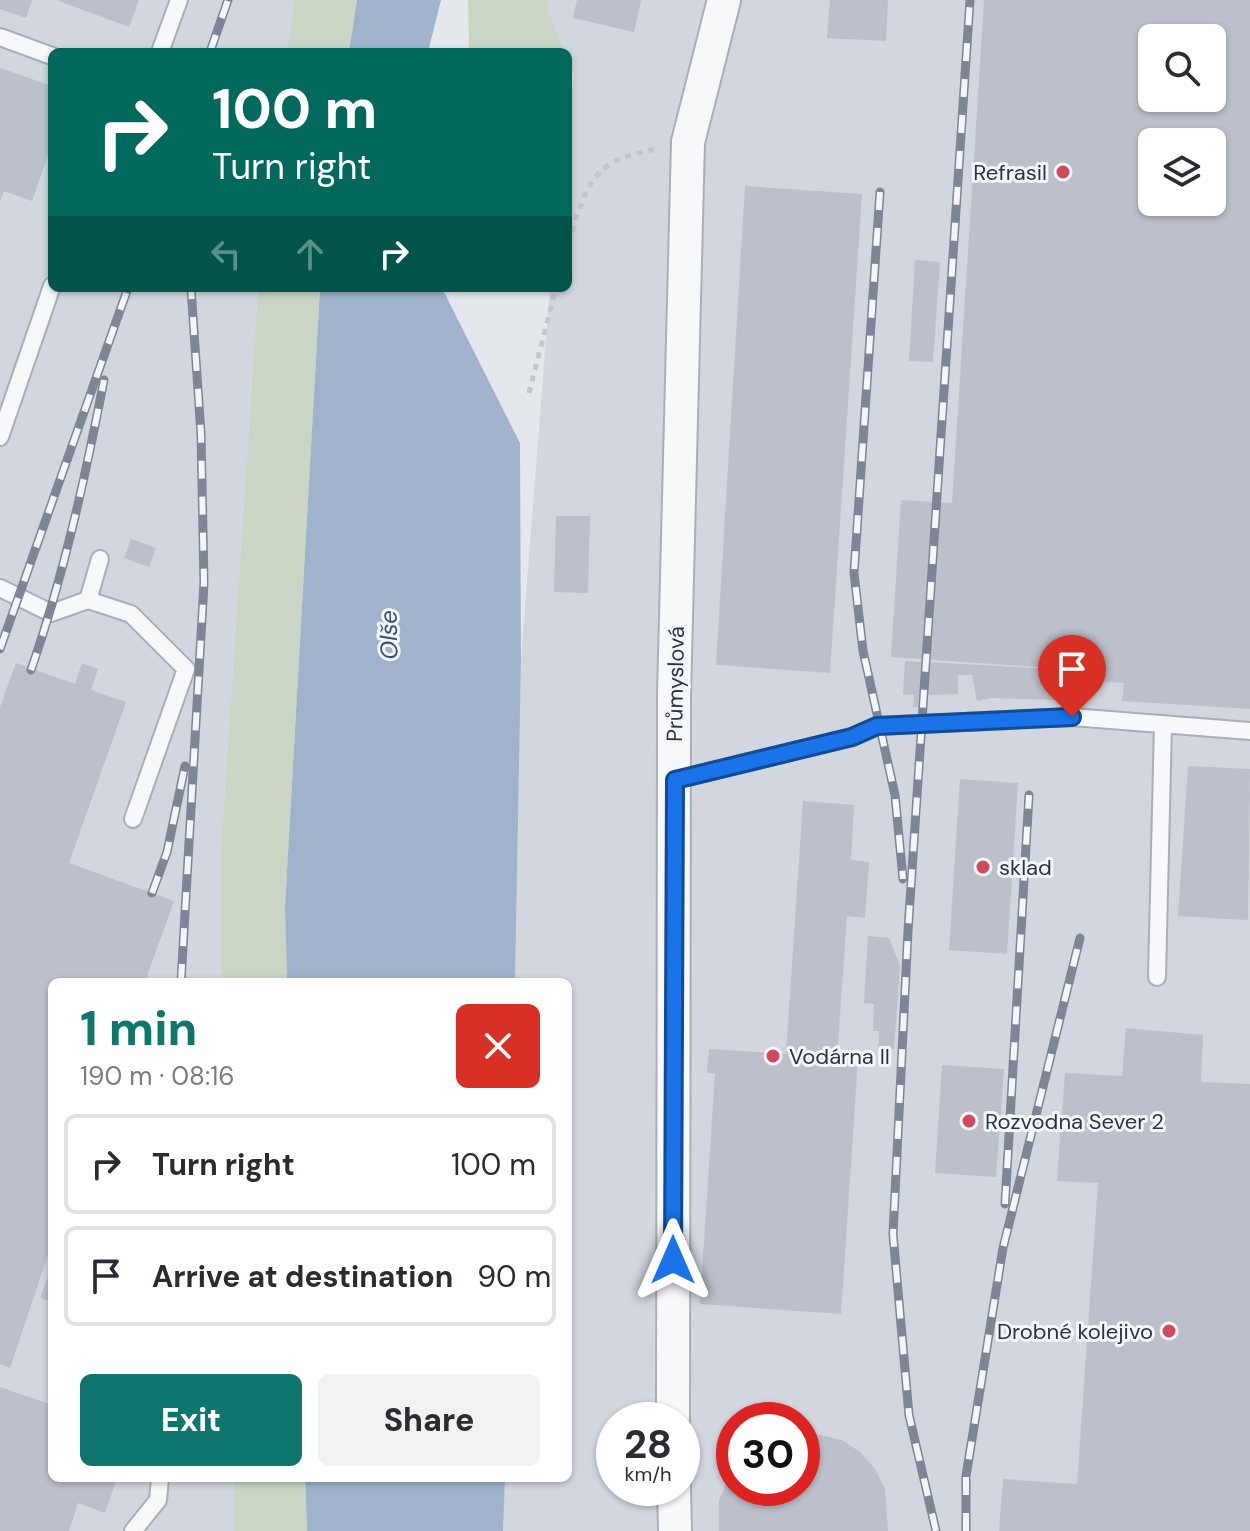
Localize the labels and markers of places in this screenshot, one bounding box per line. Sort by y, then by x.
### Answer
place label: Refrasil [973,158,1047,187]
marker: Refrasil [1054,163,1072,181]
pin [1038,635,1106,717]
place label: sklad [999,853,1052,882]
marker: sklad [974,858,992,876]
place label: Vodárna II [789,1042,890,1071]
marker: Vodárna II [764,1047,782,1065]
place label: Rozvodna Sever 2 [985,1107,1164,1136]
marker: Rozvodna Sever 2 [960,1112,978,1130]
place label: Drobné kolejivo [997,1317,1153,1346]
marker: Drobné kolejivo [1160,1322,1178,1340]

